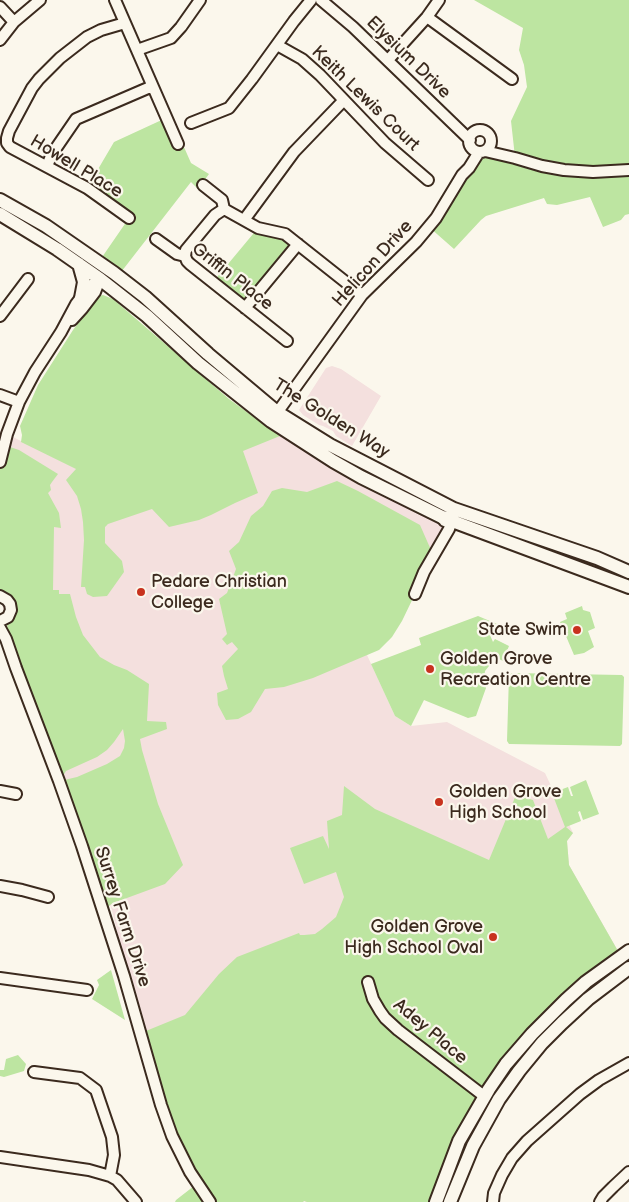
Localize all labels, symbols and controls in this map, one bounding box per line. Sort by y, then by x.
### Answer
street label: Elysium Drive [361,12,455,104]
street label: Keith Lewis Court [306,42,424,156]
street label: Howell Place [26,131,126,203]
street label: Helicon Drive [328,216,418,312]
street label: Griffin Place [187,238,277,316]
street label: The Golden Way [269,375,393,463]
place label: Pedare Christian College [151,571,287,614]
marker: Pedare Christian College [135,586,147,598]
place label: State Swim [478,619,567,641]
marker: State Swim [571,624,583,636]
place label: Golden Grove Recreation Centre [440,648,591,691]
marker: Golden Grove Recreation Centre [424,663,436,675]
place label: Golden Grove High School [449,781,561,824]
marker: Golden Grove High School [433,796,445,808]
street label: Surrey Farm Drive [89,844,155,990]
place label: Golden Grove High School Oval [344,916,483,959]
marker: Golden Grove High School Oval [487,931,499,943]
street label: Adey Place [389,995,471,1069]

